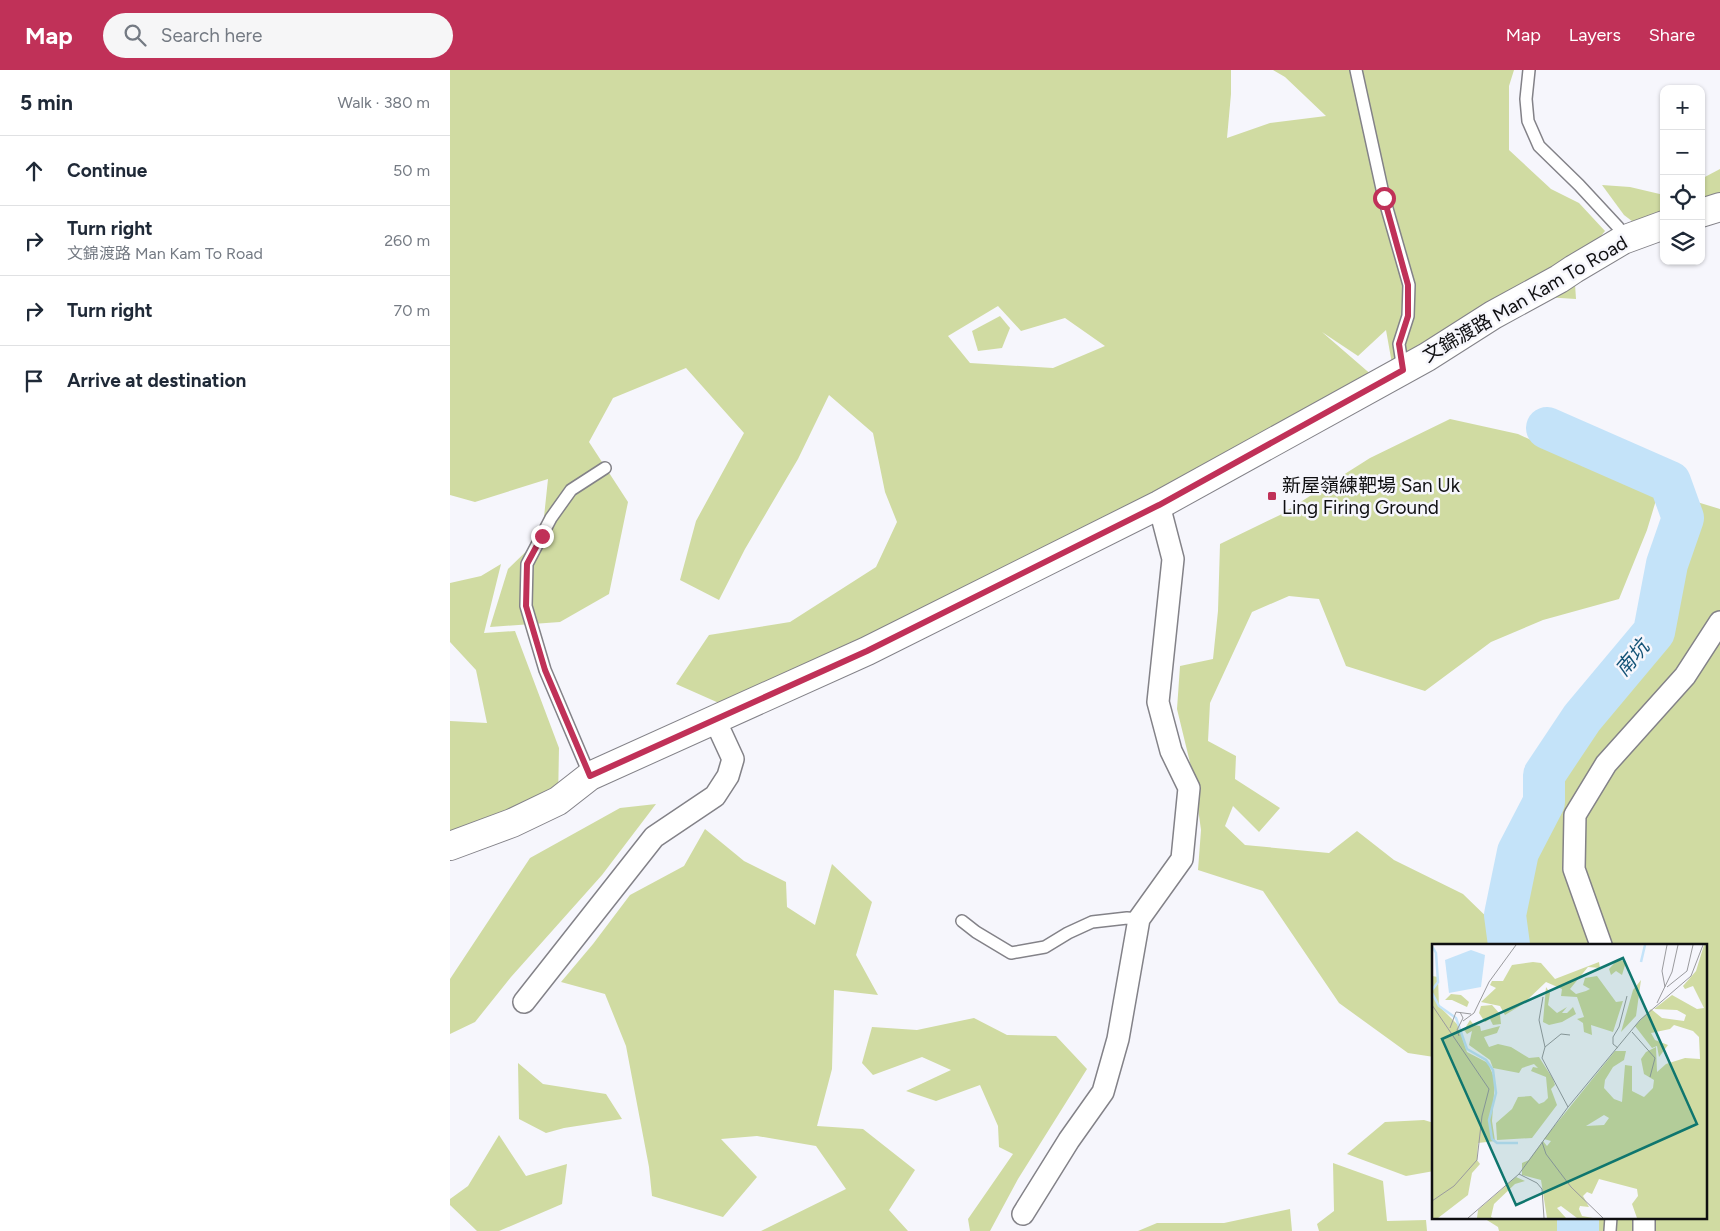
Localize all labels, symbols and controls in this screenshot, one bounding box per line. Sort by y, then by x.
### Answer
search box [103,13,453,58]
text: Map [25,21,73,50]
icon: search [121,21,149,49]
text: Search here [161,24,262,47]
text: Map [1506,24,1541,46]
text: Layers [1569,24,1621,46]
text: Share [1649,24,1695,46]
map controls [1660,85,1705,265]
button: + [1660,85,1705,130]
text: 5 min [20,90,73,115]
text: Walk · 380 m [338,93,430,112]
button: − [1660,130,1705,175]
icon: ahead [20,157,48,185]
text: Continue [67,159,147,182]
text: 50 m [393,161,430,180]
button: locate [1660,175,1705,220]
route start [1373,187,1396,210]
text: Turn right [67,217,153,240]
button: layers [1660,220,1705,265]
icon: right [20,227,48,255]
text: 260 m [384,231,430,250]
street label: 文錦渡路 Man Kam To Road [1419,231,1631,367]
text: 文錦渡路 Man Kam To Road [67,244,263,263]
icon: right [20,297,48,325]
text: Turn right [67,299,153,322]
text: 70 m [394,301,430,320]
icon: arrive [20,367,48,395]
text: Arrive at destination [67,369,246,392]
place label: 新屋嶺練靶場 San Uk Ling Firing Ground [1282,474,1461,519]
marker: 新屋嶺練靶場 San Uk Ling Firing Ground [1266,490,1278,502]
route end [531,525,554,548]
water label: 南坑 [1610,633,1656,681]
inset map [1432,944,1708,1218]

